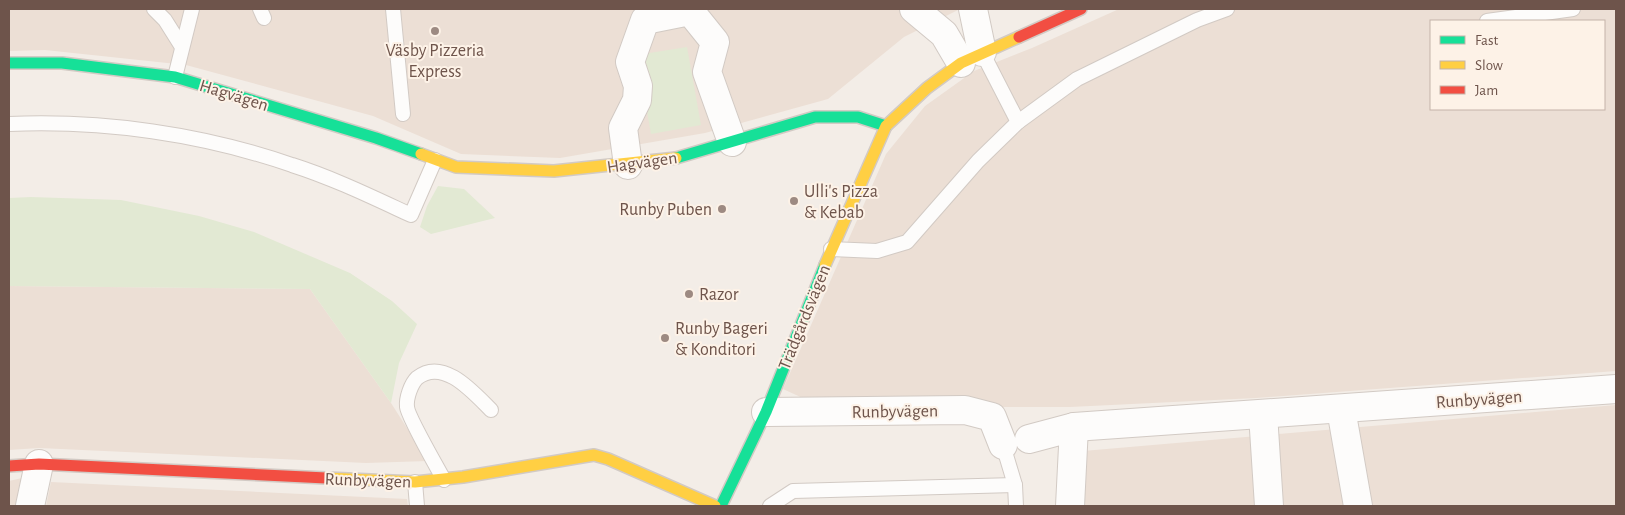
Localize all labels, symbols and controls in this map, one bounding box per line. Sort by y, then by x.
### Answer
legend [1430,20,1605,110]
marker: Väsby Pizzeria Express [429,25,441,37]
text: Fast [1475,33,1499,48]
place label: Väsby Pizzeria Express [386,42,484,81]
text: Slow [1475,58,1503,73]
street label: Hagvägen [197,77,270,115]
text: Jam [1475,83,1498,98]
street label: Hagvägen [606,149,679,177]
place label: Ulli's Pizza & Kebab [804,183,878,222]
marker: Ulli's Pizza & Kebab [788,195,800,207]
place label: Runby Puben [619,201,712,219]
marker: Runby Puben [716,203,728,215]
street label: Trädgårdsvägen [776,262,834,372]
place label: Razor [699,286,739,304]
marker: Razor [683,288,695,300]
place label: Runby Bageri & Konditori [675,320,768,359]
marker: Runby Bageri & Konditori [659,332,671,344]
street label: Runbyvägen [1435,388,1523,412]
street label: Runbyvägen [852,402,938,422]
street label: Runbyvägen [324,470,412,492]

